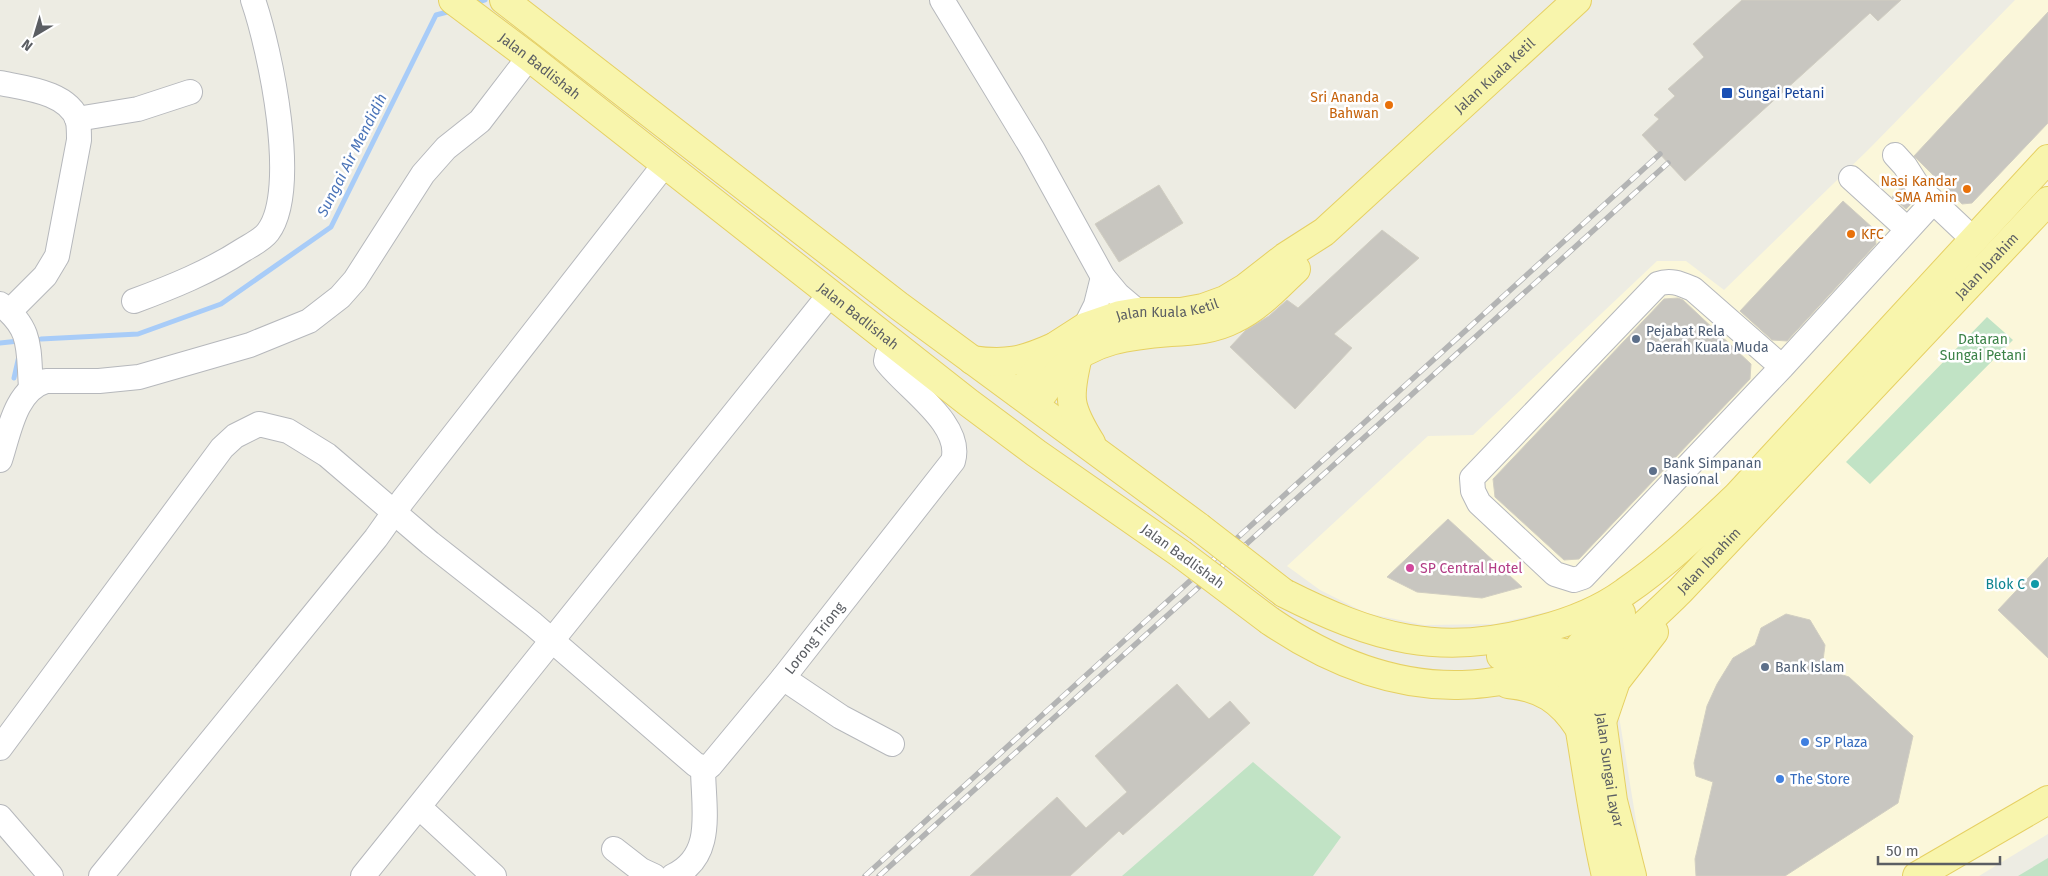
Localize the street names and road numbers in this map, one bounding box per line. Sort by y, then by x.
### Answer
street label: Jalan Badlishah [495,29,584,103]
street label: Jalan Kuala Ketil [1451,35,1539,117]
street label: Jalan Ibrahim [1952,230,2022,303]
street label: Jalan Badlishah [814,279,902,354]
street label: Jalan Kuala Ketil [1114,295,1221,325]
street label: Jalan Badlishah [1138,521,1228,592]
street label: Jalan Ibrahim [1674,524,1744,597]
street label: Lorong Triong [781,598,849,678]
street label: Jalan Sungai Layar [1592,712,1627,830]

